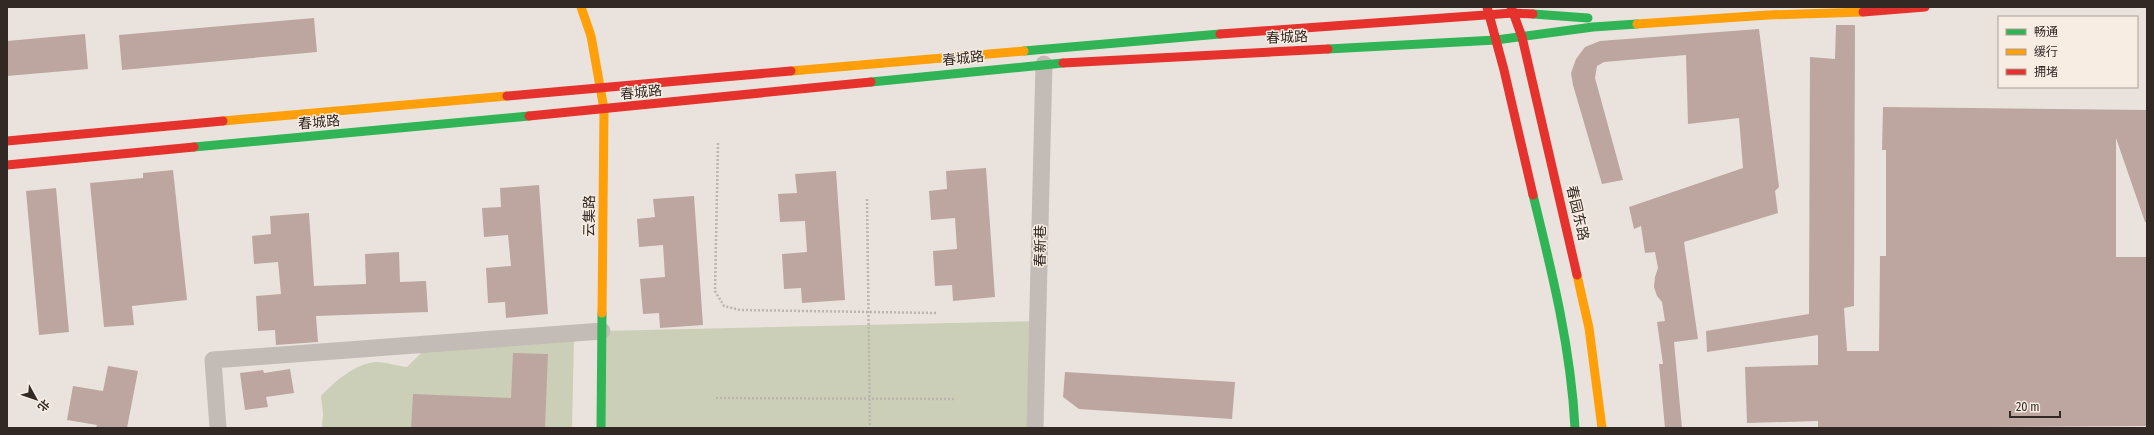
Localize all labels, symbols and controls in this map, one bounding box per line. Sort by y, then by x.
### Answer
legend [1998,16,2138,88]
text: 畅通 [2034,25,2058,39]
street label: 春城路 [1266,28,1308,47]
text: 缓行 [2034,45,2058,59]
street label: 春城路 [941,48,985,69]
text: 拥堵 [2034,65,2058,79]
street label: 春城路 [619,82,663,103]
street label: 春城路 [297,112,341,133]
street label: 春园东路 [1563,184,1592,242]
street label: 云集路 [581,195,598,237]
street label: 春新巷 [1032,225,1049,267]
north arrow [16,379,56,419]
scale bar [2010,393,2060,419]
text: 北 [35,397,52,413]
text: 20 m [2016,400,2040,414]

